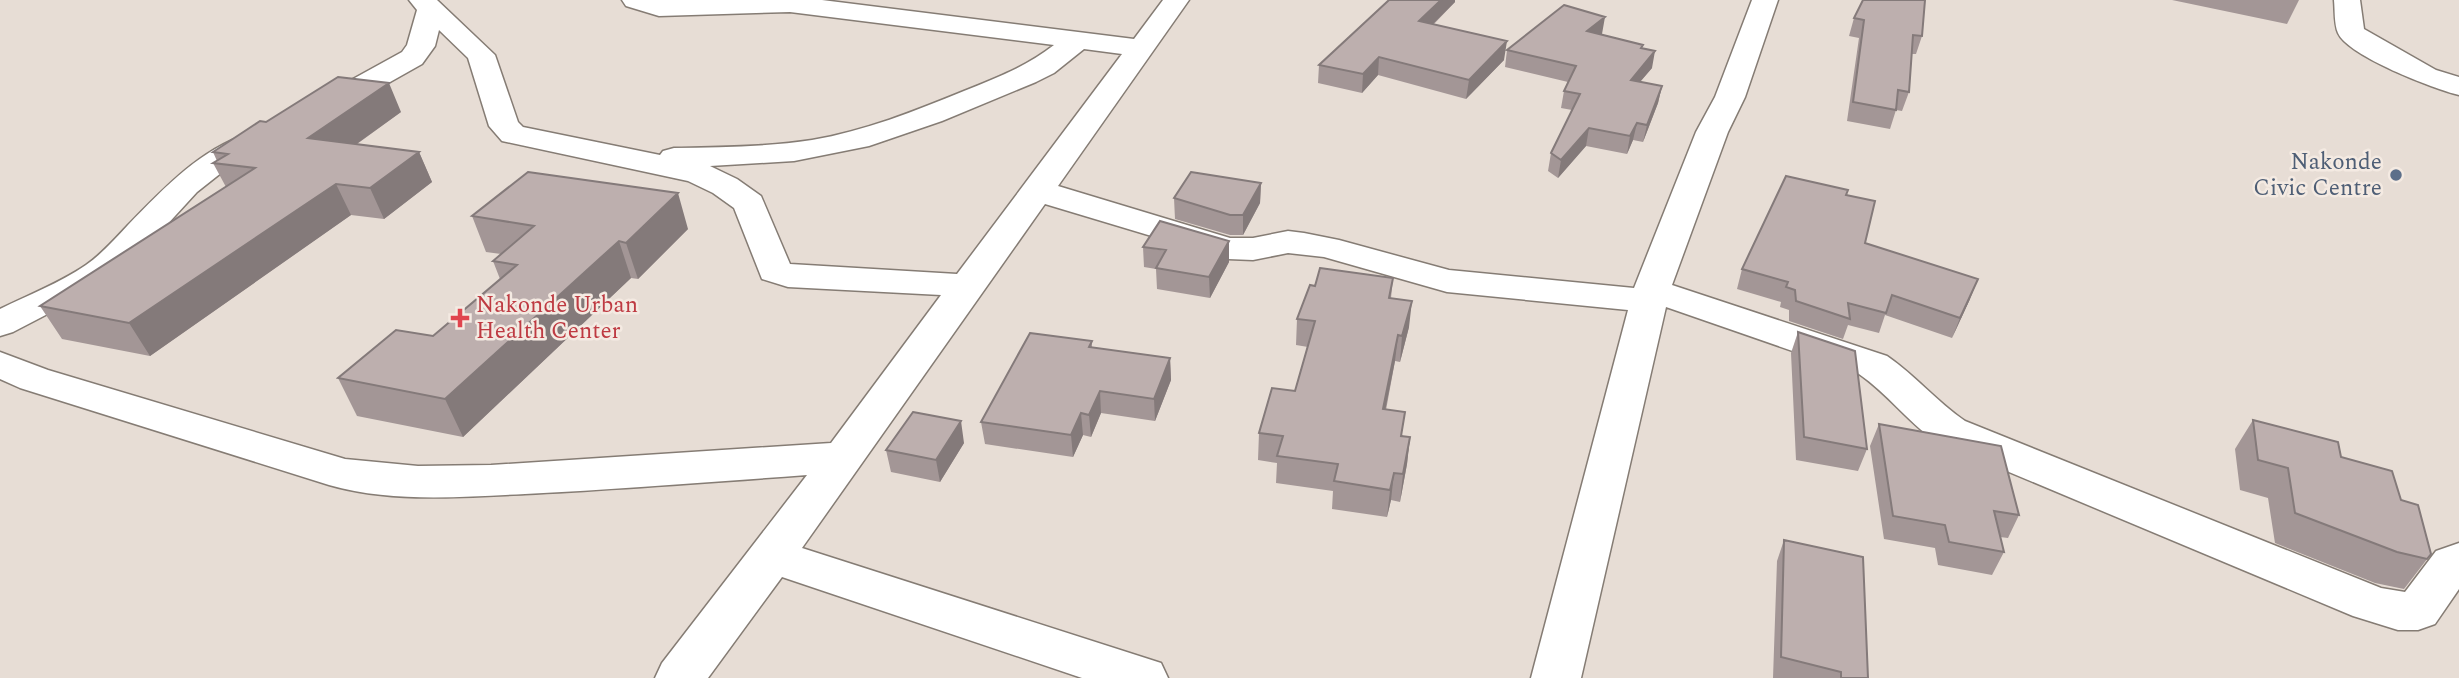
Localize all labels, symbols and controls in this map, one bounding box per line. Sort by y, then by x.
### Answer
place label: Nakonde Civic Centre [2253,145,2382,206]
marker: Nakonde Civic Centre [2388,167,2404,183]
place label: Nakonde Urban Health Center [476,288,638,349]
marker: Nakonde Urban Health Center [450,308,470,328]

